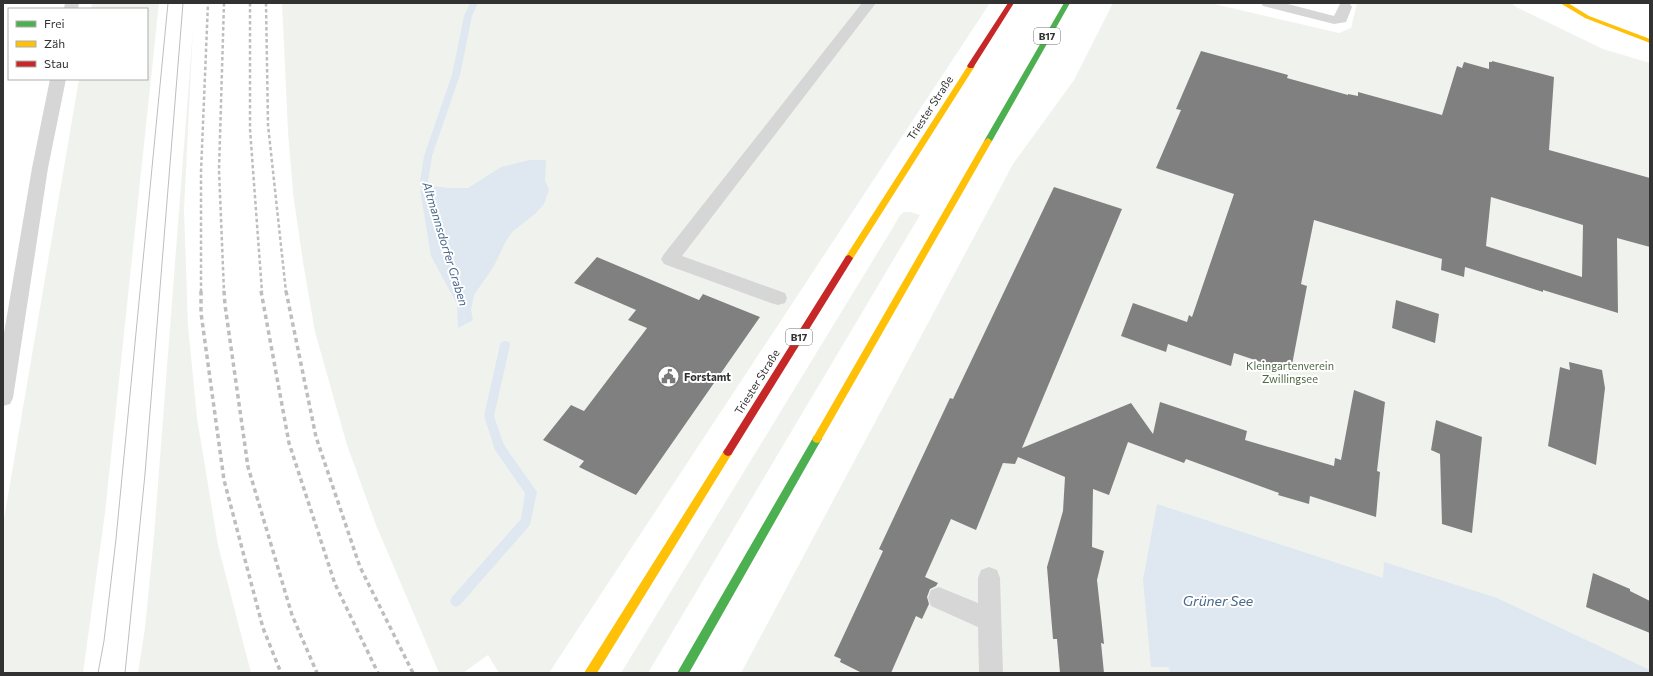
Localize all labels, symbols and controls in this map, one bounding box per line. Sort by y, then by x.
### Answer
legend [8,8,148,80]
text: Frei [44,16,65,30]
road number: B17 [1034,28,1060,44]
text: Zäh [44,36,65,50]
text: Stau [44,56,69,70]
street label: Triester Straße [904,73,955,142]
water label: Altmannsdorfer Graben [420,179,472,308]
road number: B17 [786,329,812,345]
street label: Triester Straße [731,347,782,417]
park label: Kleingartenverein Zwillingsee [1246,359,1334,385]
public building icon: Forstamt [655,364,681,390]
place label: Forstamt [684,370,731,383]
water label: Grüner See [1183,592,1254,609]

